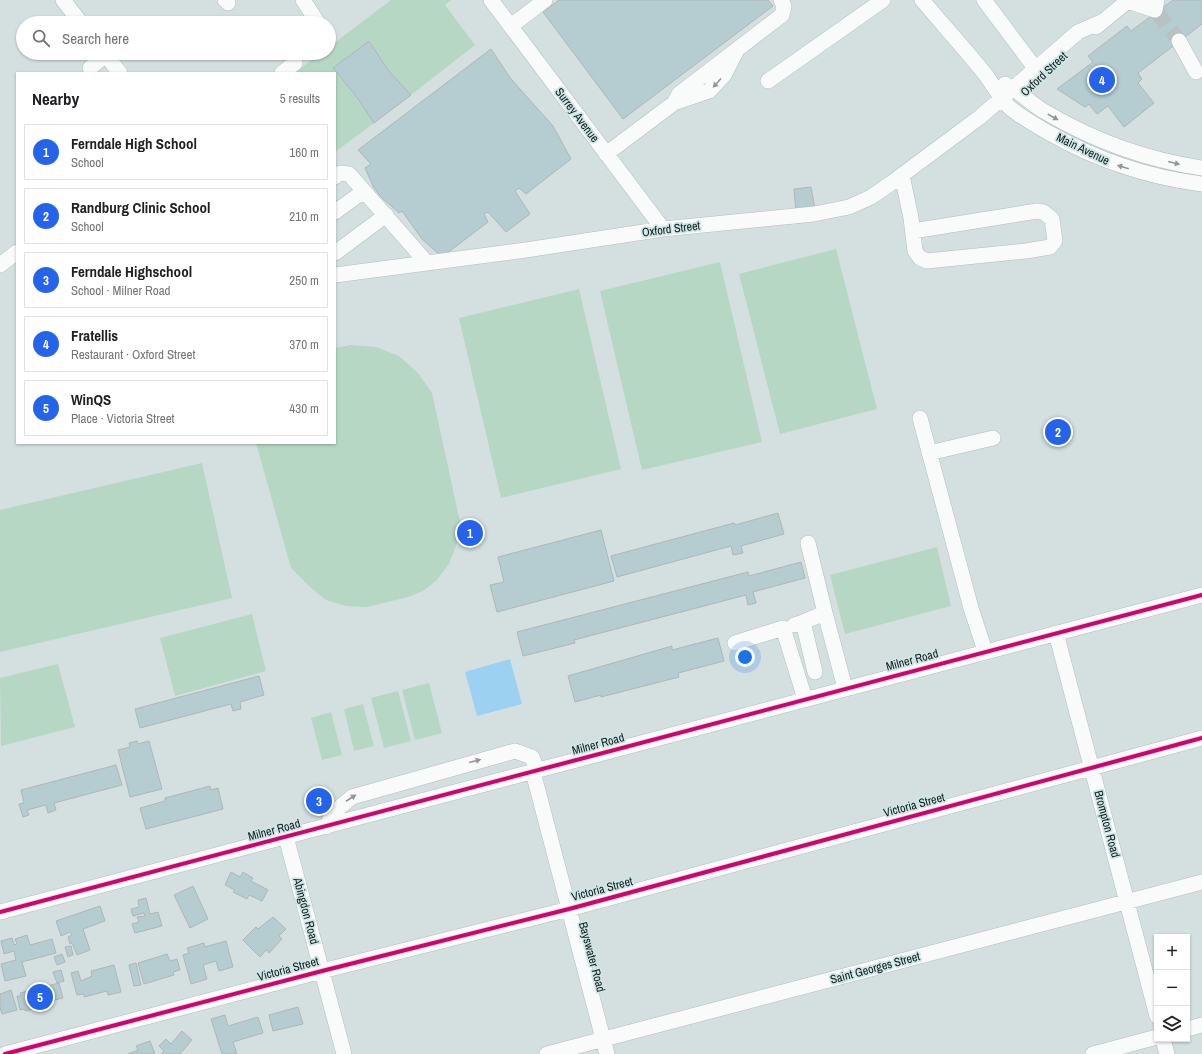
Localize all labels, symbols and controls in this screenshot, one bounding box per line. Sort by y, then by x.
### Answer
search box [16,16,336,60]
icon: search [30,27,52,49]
text: Search here [62,28,129,49]
street label: Oxford Street [1017,48,1071,100]
pin: 4 [1089,65,1115,95]
one-way arrow [713,78,722,88]
street label: Surrey Avenue [551,84,603,146]
text: Nearby [32,87,79,110]
text: 5 results [280,90,320,107]
one-way arrow [1048,113,1059,120]
street label: Main Avenue [1054,129,1112,169]
text: Ferndale High School [71,133,197,154]
text: 1 [43,144,49,161]
text: 160 m [289,144,319,161]
text: School [71,154,104,171]
one-way arrow [1168,160,1180,166]
one-way arrow [1117,164,1129,170]
text: Randburg Clinic School [71,197,210,218]
text: 2 [43,208,49,225]
text: 210 m [289,208,319,225]
street label: Oxford Street [641,217,701,241]
text: School [71,218,104,235]
text: Ferndale Highschool [71,261,192,282]
text: 3 [43,272,49,289]
text: 250 m [289,272,319,289]
text: School · Milner Road [71,282,171,299]
text: Fratellis [71,325,118,346]
text: 4 [43,336,49,353]
text: 370 m [289,336,319,353]
text: Restaurant · Oxford Street [71,346,195,363]
text: WinQS [71,389,111,410]
text: 5 [43,400,49,417]
text: 430 m [289,400,319,417]
text: Place · Victoria Street [71,410,175,427]
pin: 2 [1045,417,1071,447]
pin: 1 [457,518,483,548]
street label: Milner Road [884,645,940,675]
your location [735,647,755,667]
street label: Milner Road [570,729,626,759]
one-way arrow [469,758,482,764]
pin: 3 [306,786,332,816]
street label: Victoria Street [882,789,947,821]
street label: Brompton Road [1090,789,1124,859]
one-way arrow [345,795,357,802]
street label: Milner Road [246,815,302,845]
street label: Victoria Street [570,873,635,905]
street label: Abingdon Road [289,875,323,946]
street label: Bayswater Road [575,920,609,994]
map controls [1154,934,1190,1042]
button: + [1154,934,1190,970]
street label: Saint Georges Street [828,948,922,988]
street label: Victoria Street [256,953,321,985]
button: − [1154,970,1190,1006]
pin: 5 [27,982,53,1012]
button: layers [1154,1006,1190,1042]

